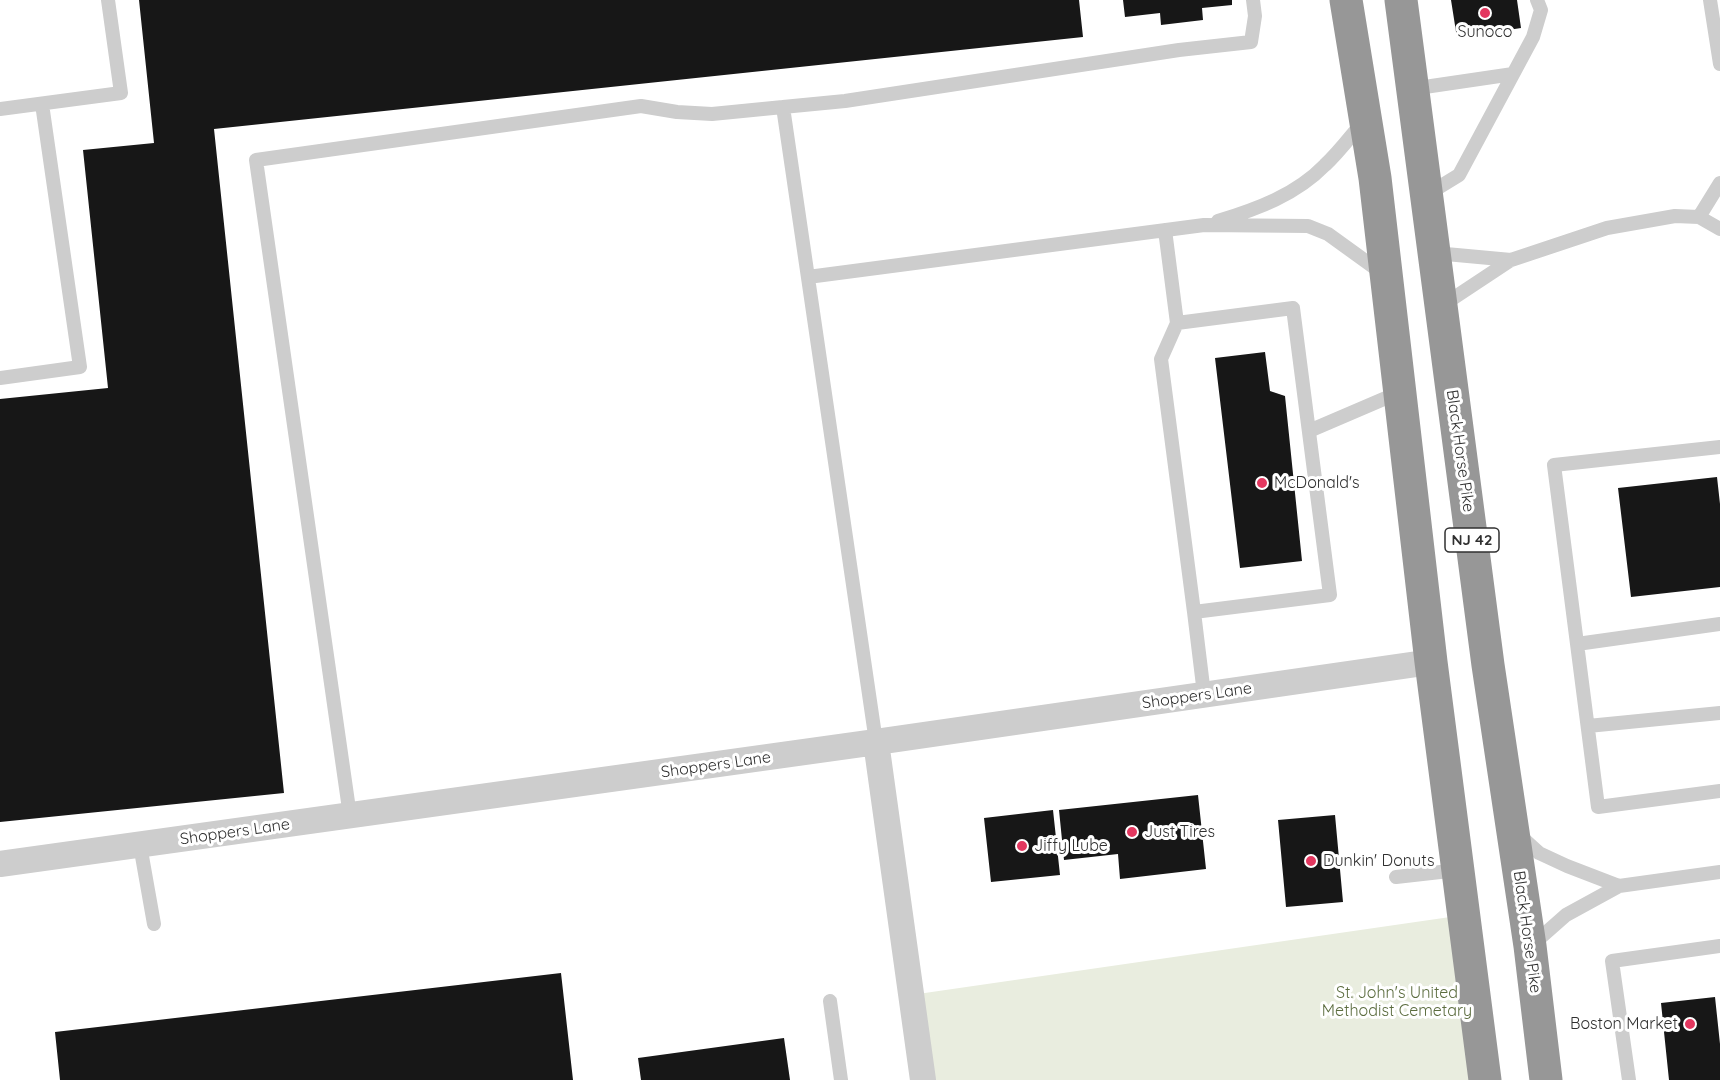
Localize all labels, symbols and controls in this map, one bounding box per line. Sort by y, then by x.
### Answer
marker: Sunoco [1478,6,1492,20]
place label: Sunoco [1458,22,1512,42]
street label: Black Horse Pike [1442,389,1478,513]
place label: McDonald's [1274,473,1360,493]
marker: McDonald's [1255,476,1269,490]
road number: NJ 42 [1445,528,1499,552]
street label: Shoppers Lane [1141,679,1253,713]
street label: Shoppers Lane [660,748,772,782]
street label: Shoppers Lane [179,815,291,849]
place label: Just Tires [1144,822,1215,842]
marker: Just Tires [1125,825,1139,839]
place label: Jiffy Lube [1034,836,1108,856]
marker: Jiffy Lube [1015,839,1029,853]
place label: Dunkin' Donuts [1323,851,1434,871]
marker: Dunkin' Donuts [1304,854,1318,868]
street label: Black Horse Pike [1509,870,1545,994]
park label: St. John's United Methodist Cemetary [1322,983,1472,1021]
place label: Boston Market [1570,1014,1678,1034]
marker: Boston Market [1683,1017,1697,1031]

